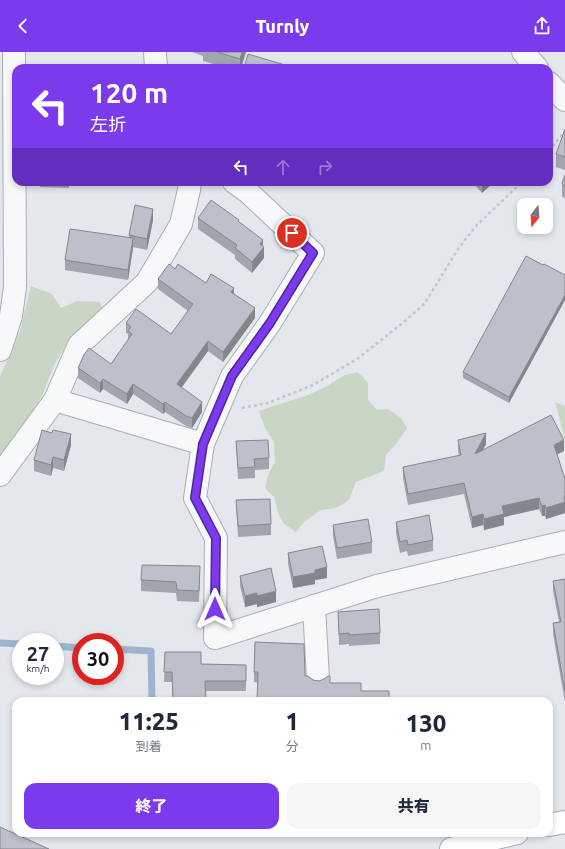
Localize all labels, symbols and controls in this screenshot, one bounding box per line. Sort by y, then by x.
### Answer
icon: back [12,15,34,37]
icon: share [531,15,553,37]
text: Turnly [256,16,309,36]
text: 120 m [90,77,168,108]
icon: left [24,80,76,132]
text: 左折 [90,114,126,134]
icon: left [230,156,252,178]
icon: ahead [272,156,294,178]
icon: right [314,156,336,178]
north arrow [517,198,553,234]
map controls [517,198,553,234]
pin [275,216,309,250]
icon: arrive [281,222,303,244]
position arrow [194,588,236,630]
speed limit sign: 30 [72,633,124,685]
text: 27 [27,642,49,665]
text: km/h [26,663,50,674]
text: 11:25 [119,708,179,735]
text: 1 [285,708,299,735]
text: 130 [406,710,446,737]
text: m [420,738,432,752]
text: 到着 [136,739,162,753]
text: 分 [286,739,299,753]
button: 終了 [24,783,279,829]
button: 共有 [287,783,541,829]

